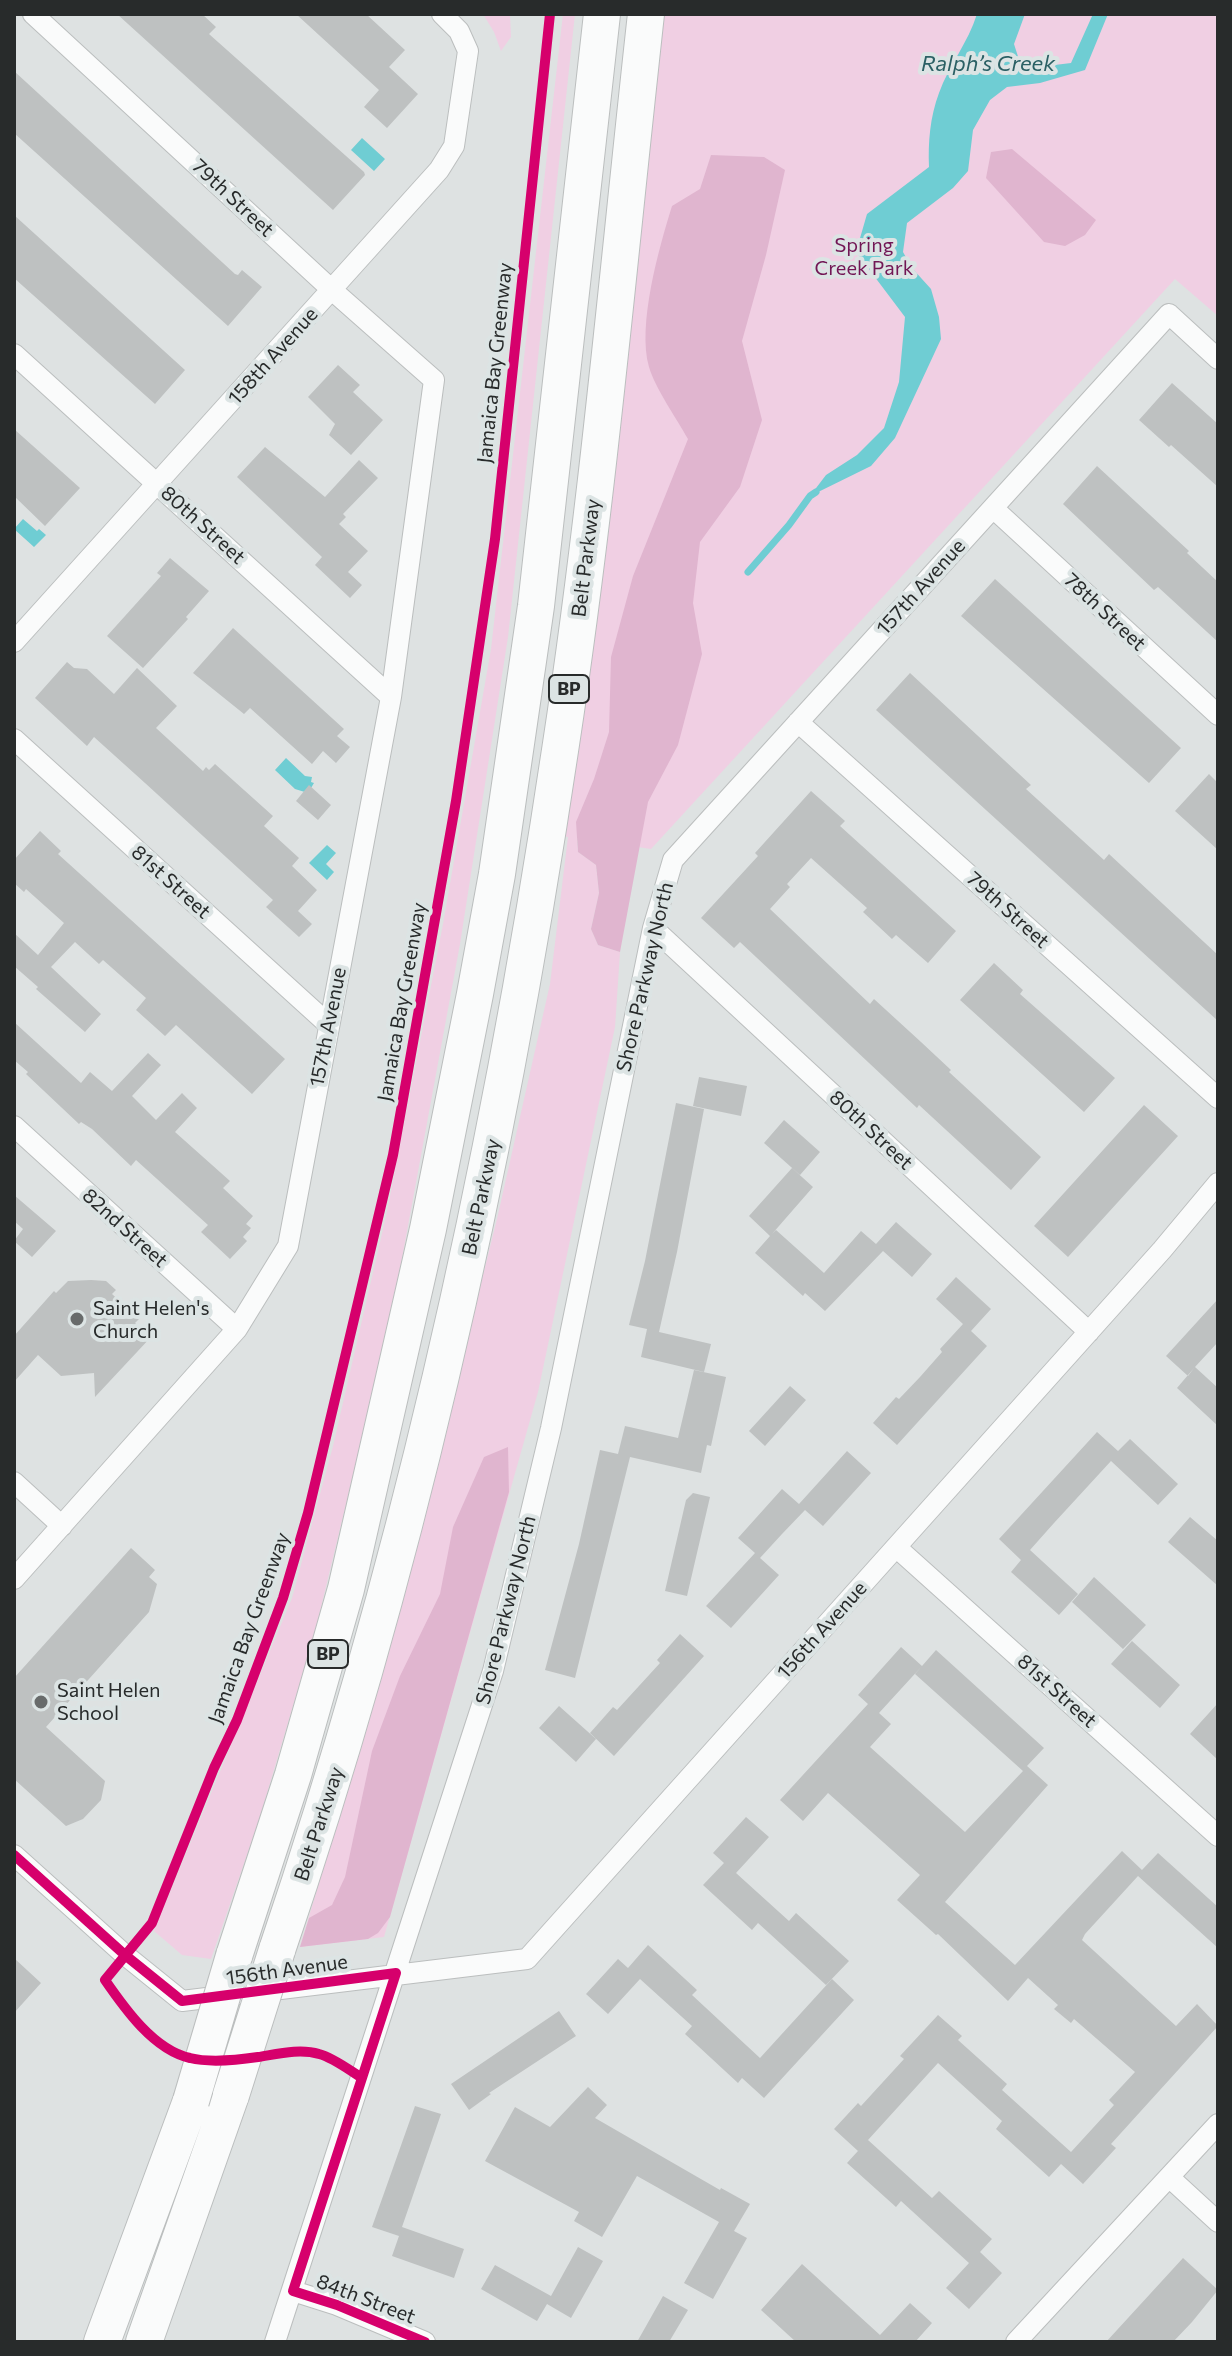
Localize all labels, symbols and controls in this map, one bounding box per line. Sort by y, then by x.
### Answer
water label: Ralph’s Creek [921,51,1055,77]
street label: 79th Street [187,154,279,242]
park label: Spring Creek Park [815,233,913,280]
street label: Jamaica Bay Greenway [473,261,517,465]
street label: 158th Avenue [223,303,323,409]
street label: 80th Street [156,481,250,569]
street label: Belt Parkway [567,498,605,618]
street label: 157th Avenue [872,534,970,640]
street label: 78th Street [1059,568,1151,656]
road number: BP [549,675,589,703]
street label: 81st Street [126,840,216,924]
street label: 79th Street [962,867,1054,953]
street label: Shore Parkway North [611,880,679,1074]
street label: Jamaica Bay Greenway [373,901,431,1103]
street label: 157th Avenue [305,965,351,1089]
street label: 80th Street [824,1085,918,1175]
street label: Belt Parkway [457,1136,505,1258]
street label: 82nd Street [77,1183,173,1273]
place label: Saint Helen's Church [93,1296,210,1343]
marker: Saint Helen's Church [68,1310,86,1328]
street label: Shore Parkway North [471,1513,541,1707]
street label: Jamaica Bay Greenway [203,1529,295,1727]
street label: 156th Avenue [772,1577,872,1683]
road number: BP [308,1640,348,1668]
street label: 81st Street [1012,1649,1102,1733]
place label: Saint Helen School [57,1678,160,1725]
marker: Saint Helen School [32,1693,50,1711]
street label: Belt Parkway [289,1764,349,1884]
street label: 156th Avenue [225,1950,349,1990]
street label: 84th Street [313,2269,419,2329]

